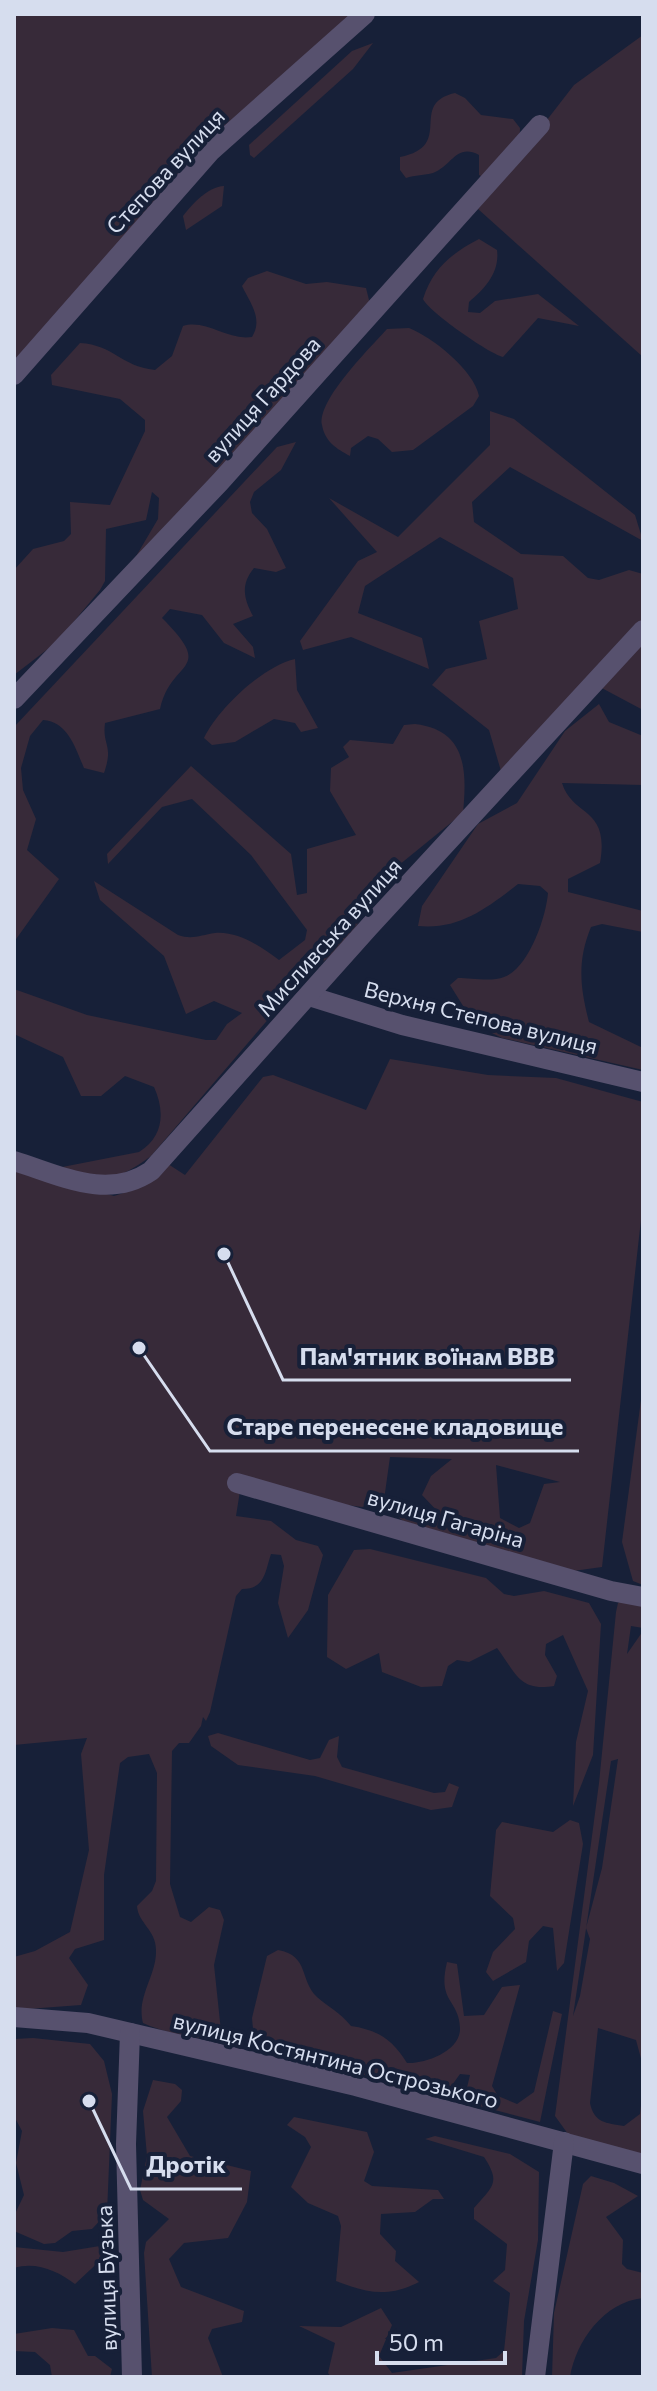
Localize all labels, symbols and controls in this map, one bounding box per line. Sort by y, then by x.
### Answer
street label: Степова вулиця [100,103,230,239]
street label: вулиця Гардова [198,330,326,468]
street label: Мисливська вулиця [251,853,407,1021]
street label: Верхня Степова вулиця [361,975,601,1059]
callout: Пам'ятник воїнам ВВВ [283,1332,571,1380]
text: Пам'ятник воїнам ВВВ [299,1341,555,1370]
callout: Старе перенесене кладовище [210,1403,579,1451]
text: Старе перенесене кладовище [226,1411,564,1440]
street label: вулиця Гагаріна [365,1483,527,1553]
street label: вулиця Костянтина Острозького [171,2007,501,2113]
callout: Дротік [131,2141,242,2189]
text: Дротік [146,2149,226,2178]
street label: вулиця Бузька [90,2205,122,2351]
scale bar [377,2315,505,2365]
text: 50 m [389,2327,444,2356]

